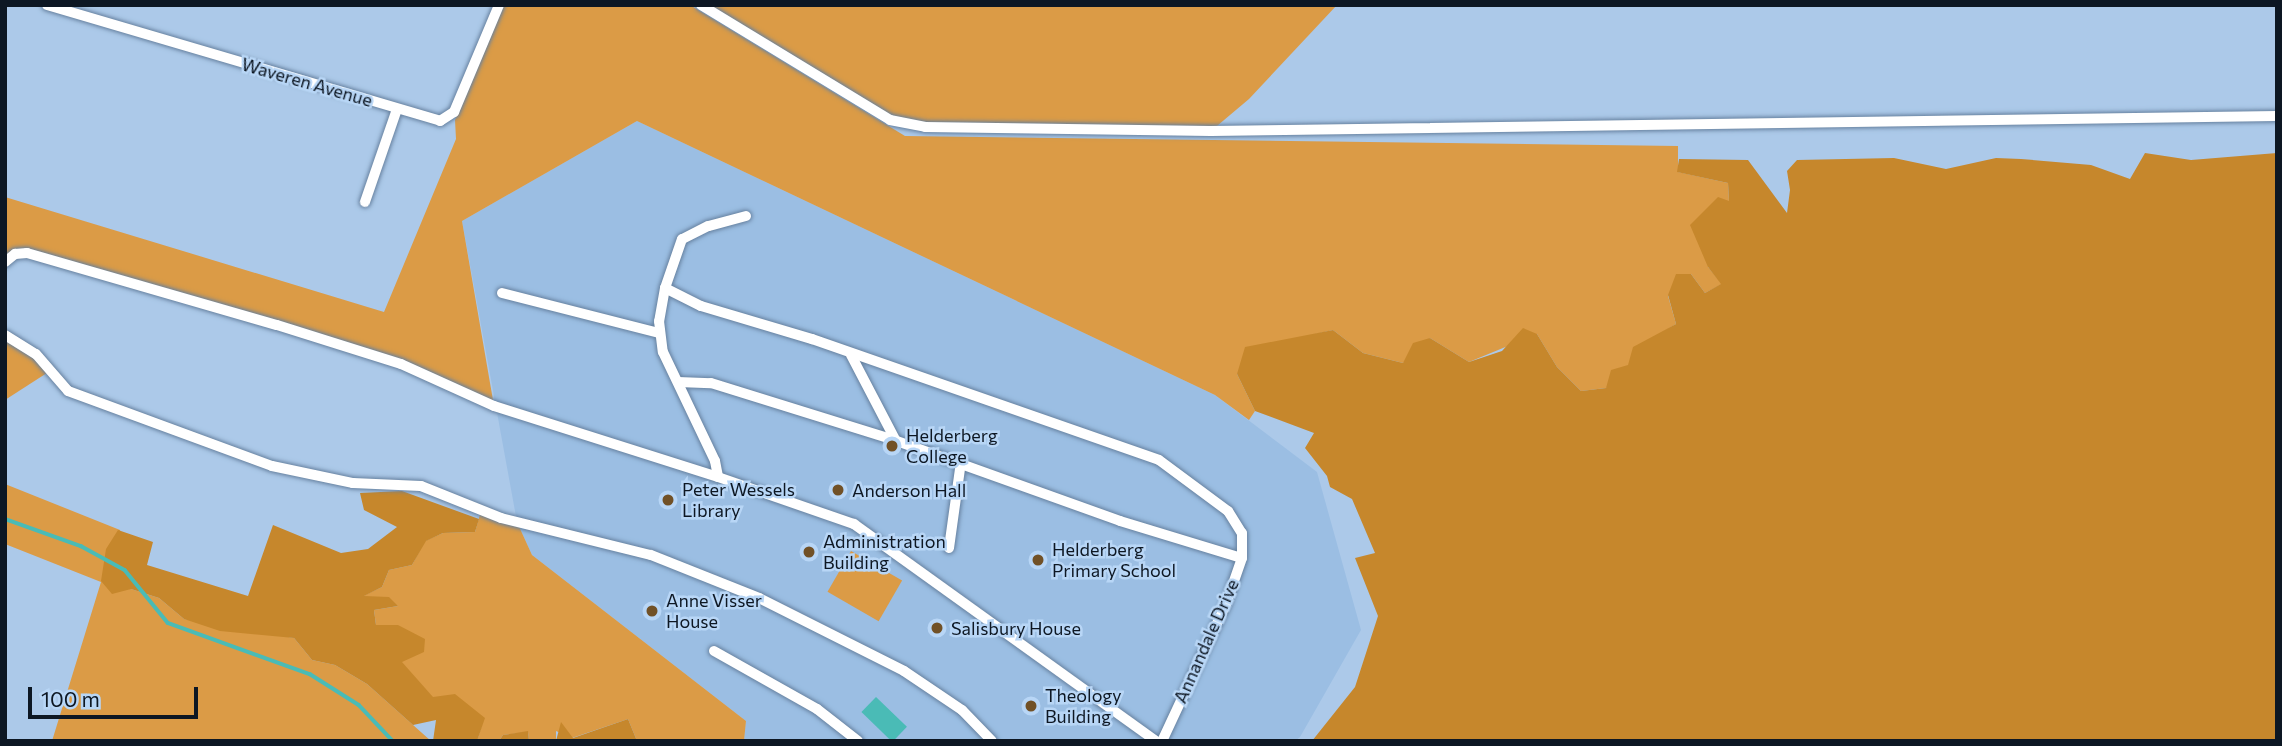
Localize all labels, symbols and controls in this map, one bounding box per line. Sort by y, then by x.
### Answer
street label: Waveren Avenue [239,53,375,111]
place label: Helderberg College [906,425,998,467]
marker: Helderberg College [884,438,900,454]
place label: Peter Wessels Library [682,479,795,522]
place label: Anderson Hall [852,479,966,501]
marker: Anderson Hall [830,482,846,498]
marker: Peter Wessels Library [660,492,676,508]
place label: Administration Building [823,531,946,574]
place label: Helderberg Primary School [1052,539,1176,582]
marker: Administration Building [801,544,817,560]
marker: Helderberg Primary School [1030,552,1046,568]
street label: Annandale Drive [1169,576,1243,706]
place label: Anne Visser House [666,590,762,632]
marker: Anne Visser House [644,603,660,619]
place label: Salisbury House [951,617,1081,639]
marker: Salisbury House [929,620,945,636]
scale bar [32,672,201,716]
place label: Theology Building [1045,685,1121,728]
text: 100 m [41,686,100,711]
marker: Theology Building [1023,698,1039,714]

